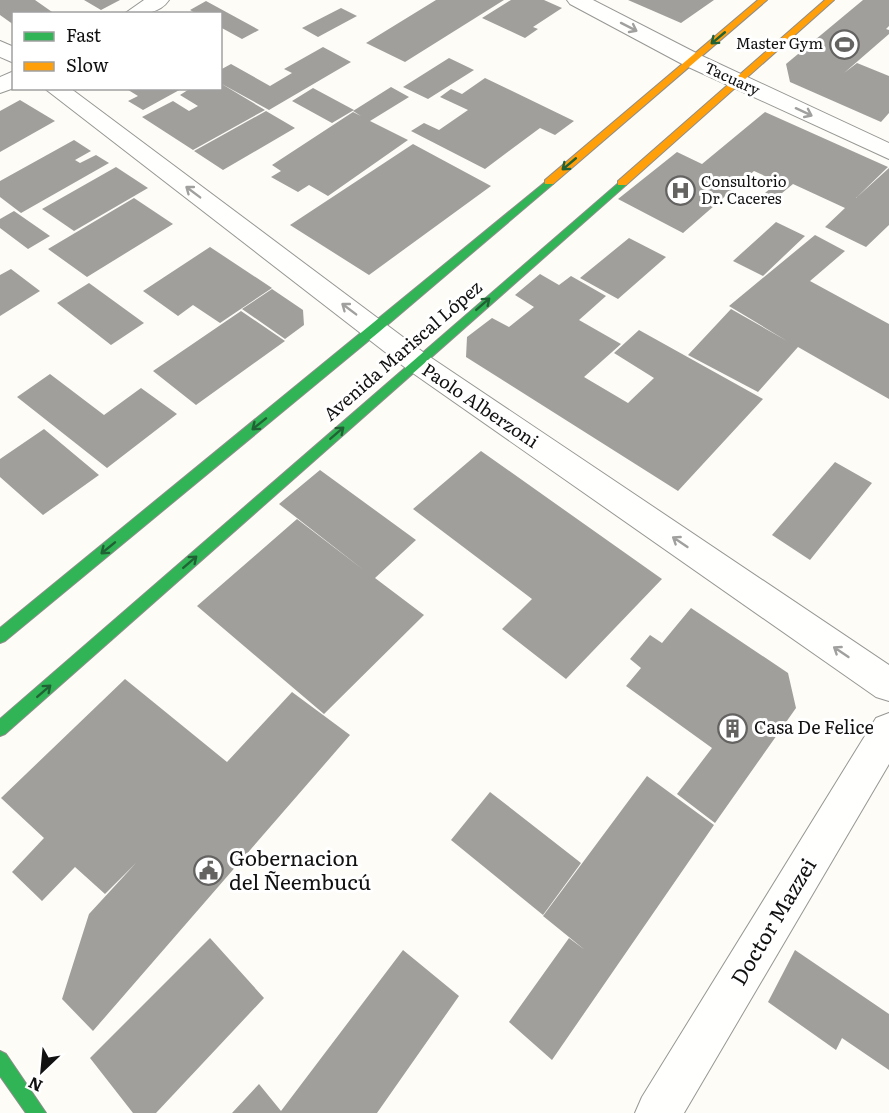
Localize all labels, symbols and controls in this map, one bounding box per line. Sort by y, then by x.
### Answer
legend [12,12,222,90]
text: Fast [66,21,102,48]
one-way arrow [619,22,637,33]
sports icon: Master Gym [828,28,860,60]
one-way arrow [710,31,726,44]
place label: Master Gym [736,31,823,54]
text: Slow [66,51,109,78]
street label: Tacuary [701,55,764,101]
one-way arrow [794,107,812,119]
one-way arrow [562,157,577,171]
place label: Consultorio Dr. Caceres [701,169,787,209]
hospital icon: Consultorio Dr. Caceres [664,175,696,207]
one-way arrow [185,186,201,198]
street label: Avenida Mariscal López [317,273,487,426]
one-way arrow [475,297,490,311]
one-way arrow [341,303,357,315]
street label: Paolo Alberzoni [417,356,545,454]
one-way arrow [251,418,267,431]
one-way arrow [329,426,344,440]
one-way arrow [672,536,688,548]
one-way arrow [101,541,116,555]
one-way arrow [182,555,197,569]
one-way arrow [833,646,849,658]
one-way arrow [36,684,51,698]
building icon: Casa De Felice [717,712,749,744]
place label: Casa De Felice [754,713,874,740]
place label: Gobernacion del Ñeembucú [229,841,371,896]
street label: Doctor Mazzei [722,851,822,990]
public building icon: Gobernacion del Ñeembucú [192,855,224,887]
north arrow [12,1041,72,1101]
text: N [24,1072,46,1099]

